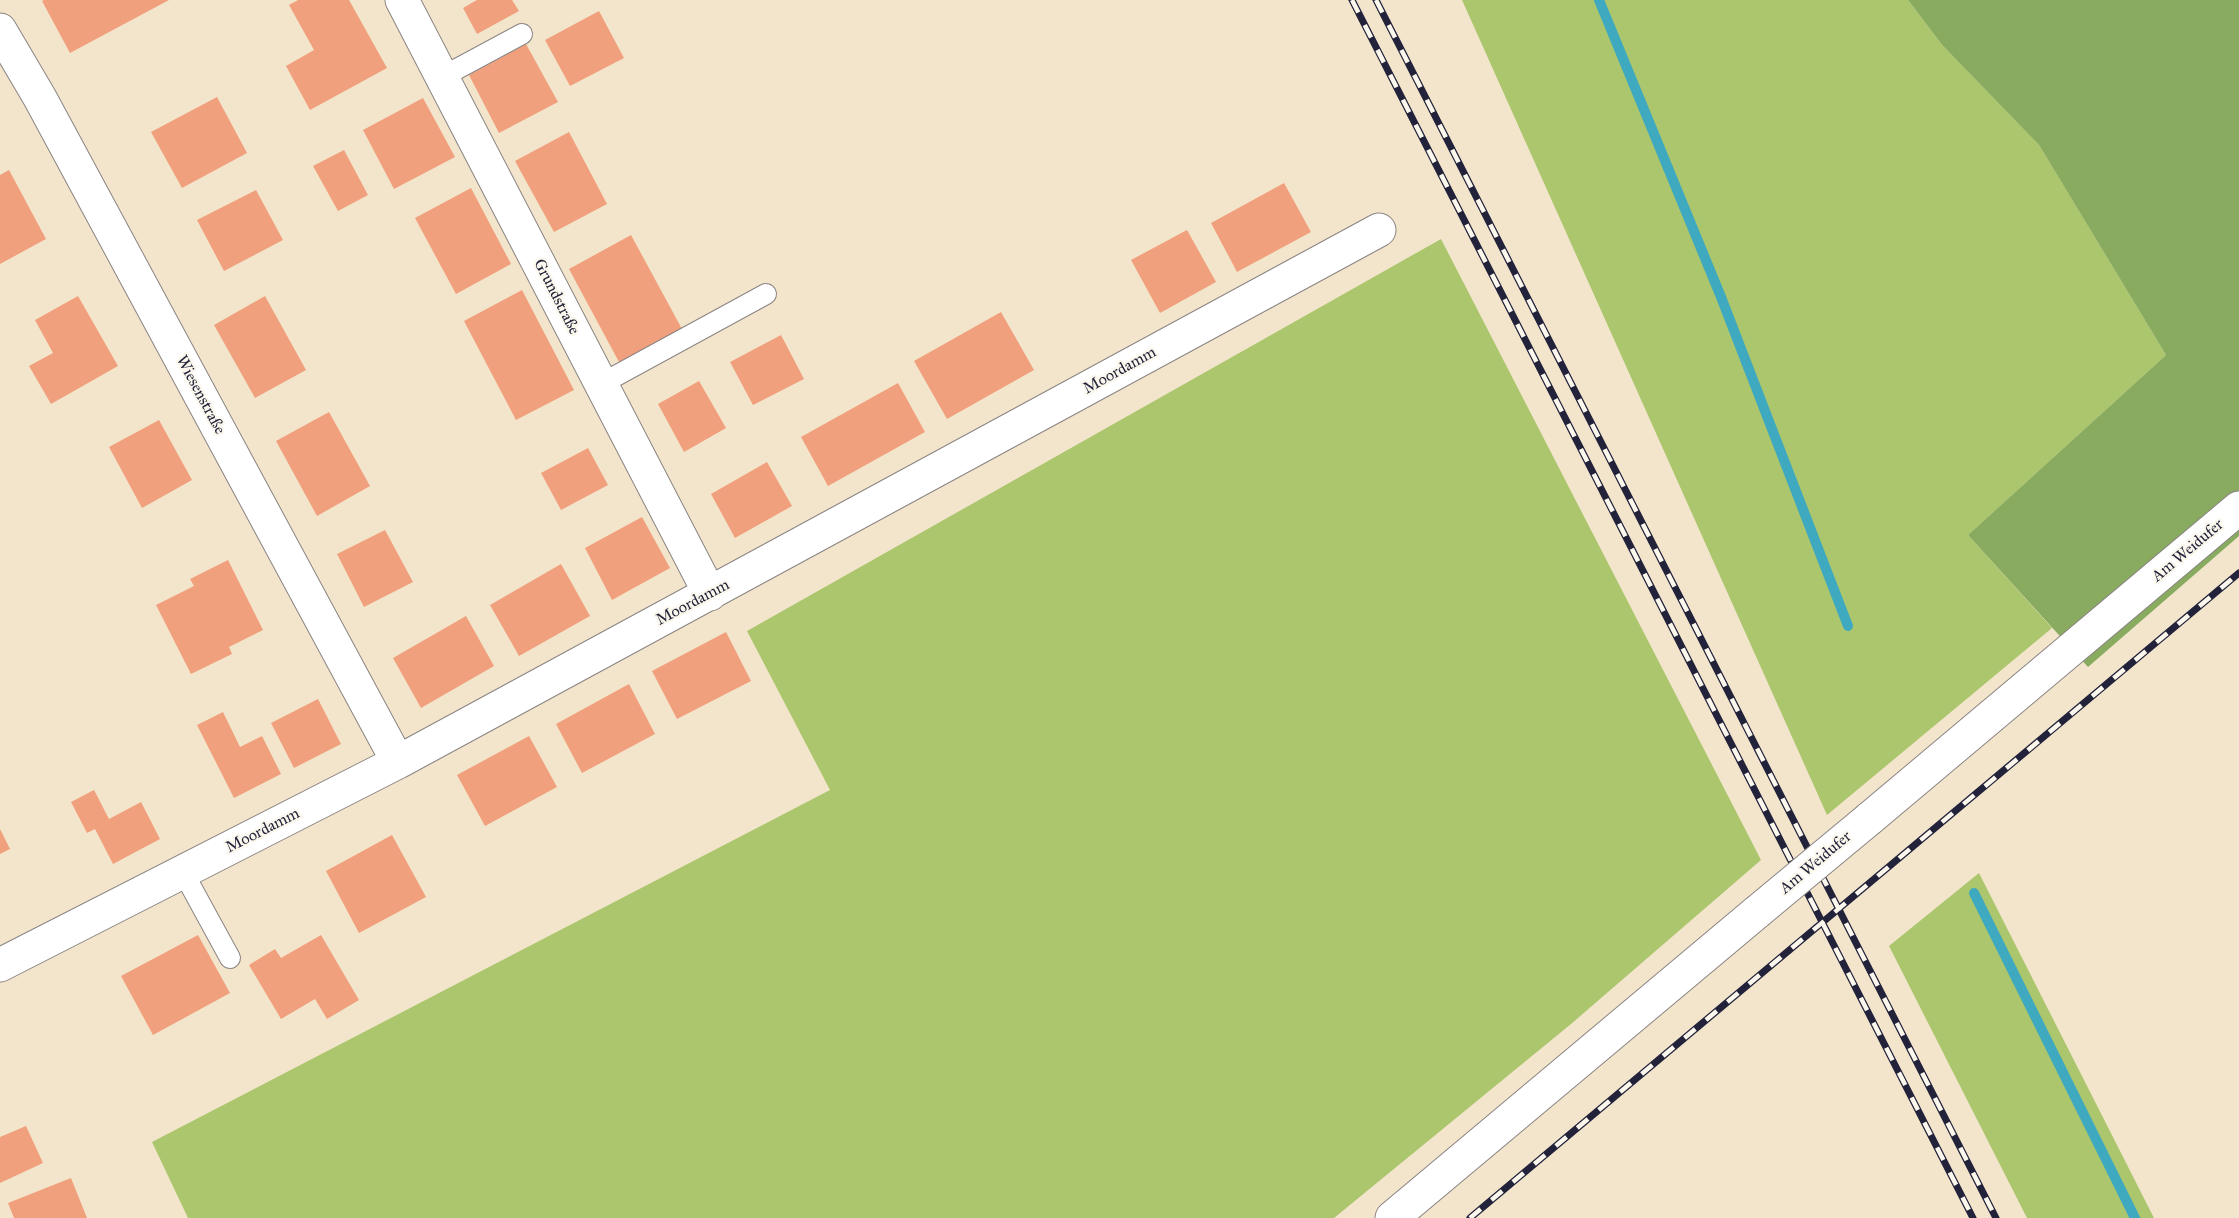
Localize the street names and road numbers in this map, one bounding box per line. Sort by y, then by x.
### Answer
street label: Grundstraße [529,256,583,338]
street label: Moordamm [1080,343,1160,399]
street label: Wiesenstraße [171,352,229,438]
street label: Am Weidufer [2148,515,2228,587]
street label: Moordamm [653,576,733,630]
street label: Moordamm [223,804,303,858]
street label: Am Weidufer [1776,827,1856,899]

